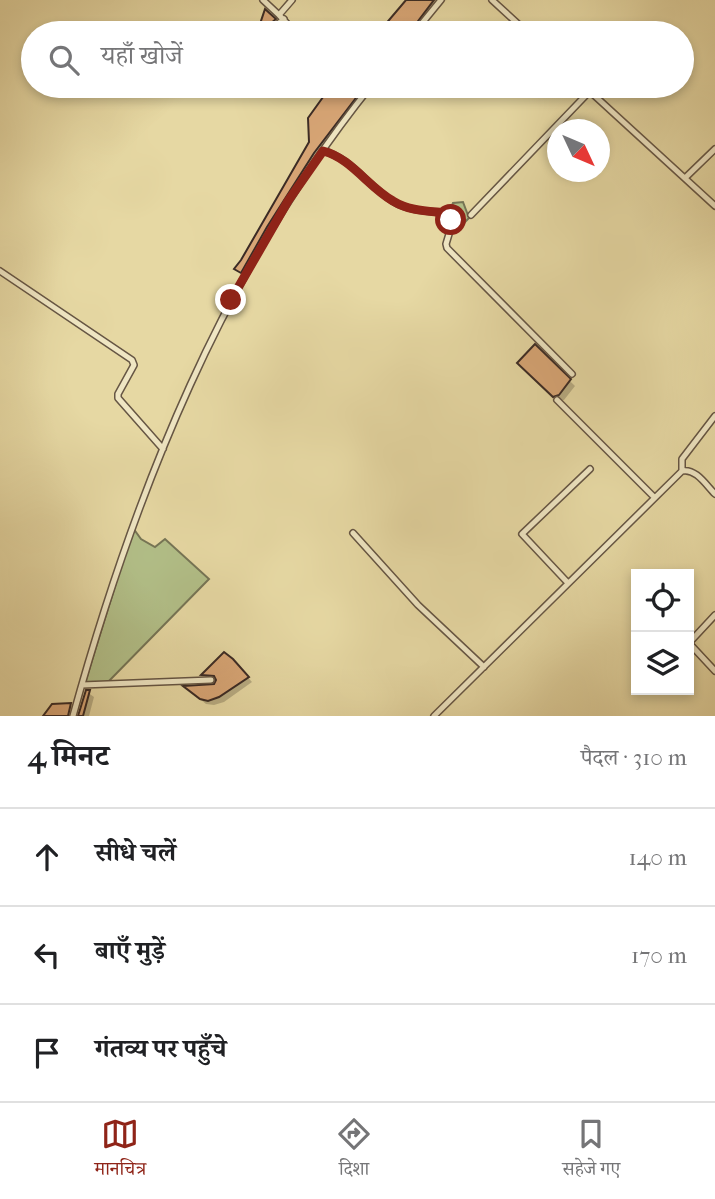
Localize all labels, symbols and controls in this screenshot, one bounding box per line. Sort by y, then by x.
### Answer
search box [21,21,694,98]
text: यहाँ खोजें [101,40,183,71]
icon: search [45,41,83,79]
north arrow [547,119,610,182]
route start [435,204,466,235]
route end [215,284,246,315]
map controls [631,569,694,695]
button: locate [631,569,694,632]
button: layers [631,632,694,695]
text: 4 मिनट [28,739,109,774]
text: पैदल · 310 m [581,744,687,771]
text: सीधे चलें [95,837,176,868]
icon: ahead [28,838,66,876]
text: 140 m [628,844,687,871]
text: बाएँ मुड़ें [95,935,165,966]
icon: left [28,936,66,974]
text: 170 m [631,942,687,969]
text: गंतव्य पर पहुँचे [95,1033,226,1064]
icon: arrive [28,1034,66,1072]
tab: मानचित्र [95,1115,146,1187]
tab: दिशा [335,1115,373,1187]
tab: सहेजे गए [562,1115,620,1187]

